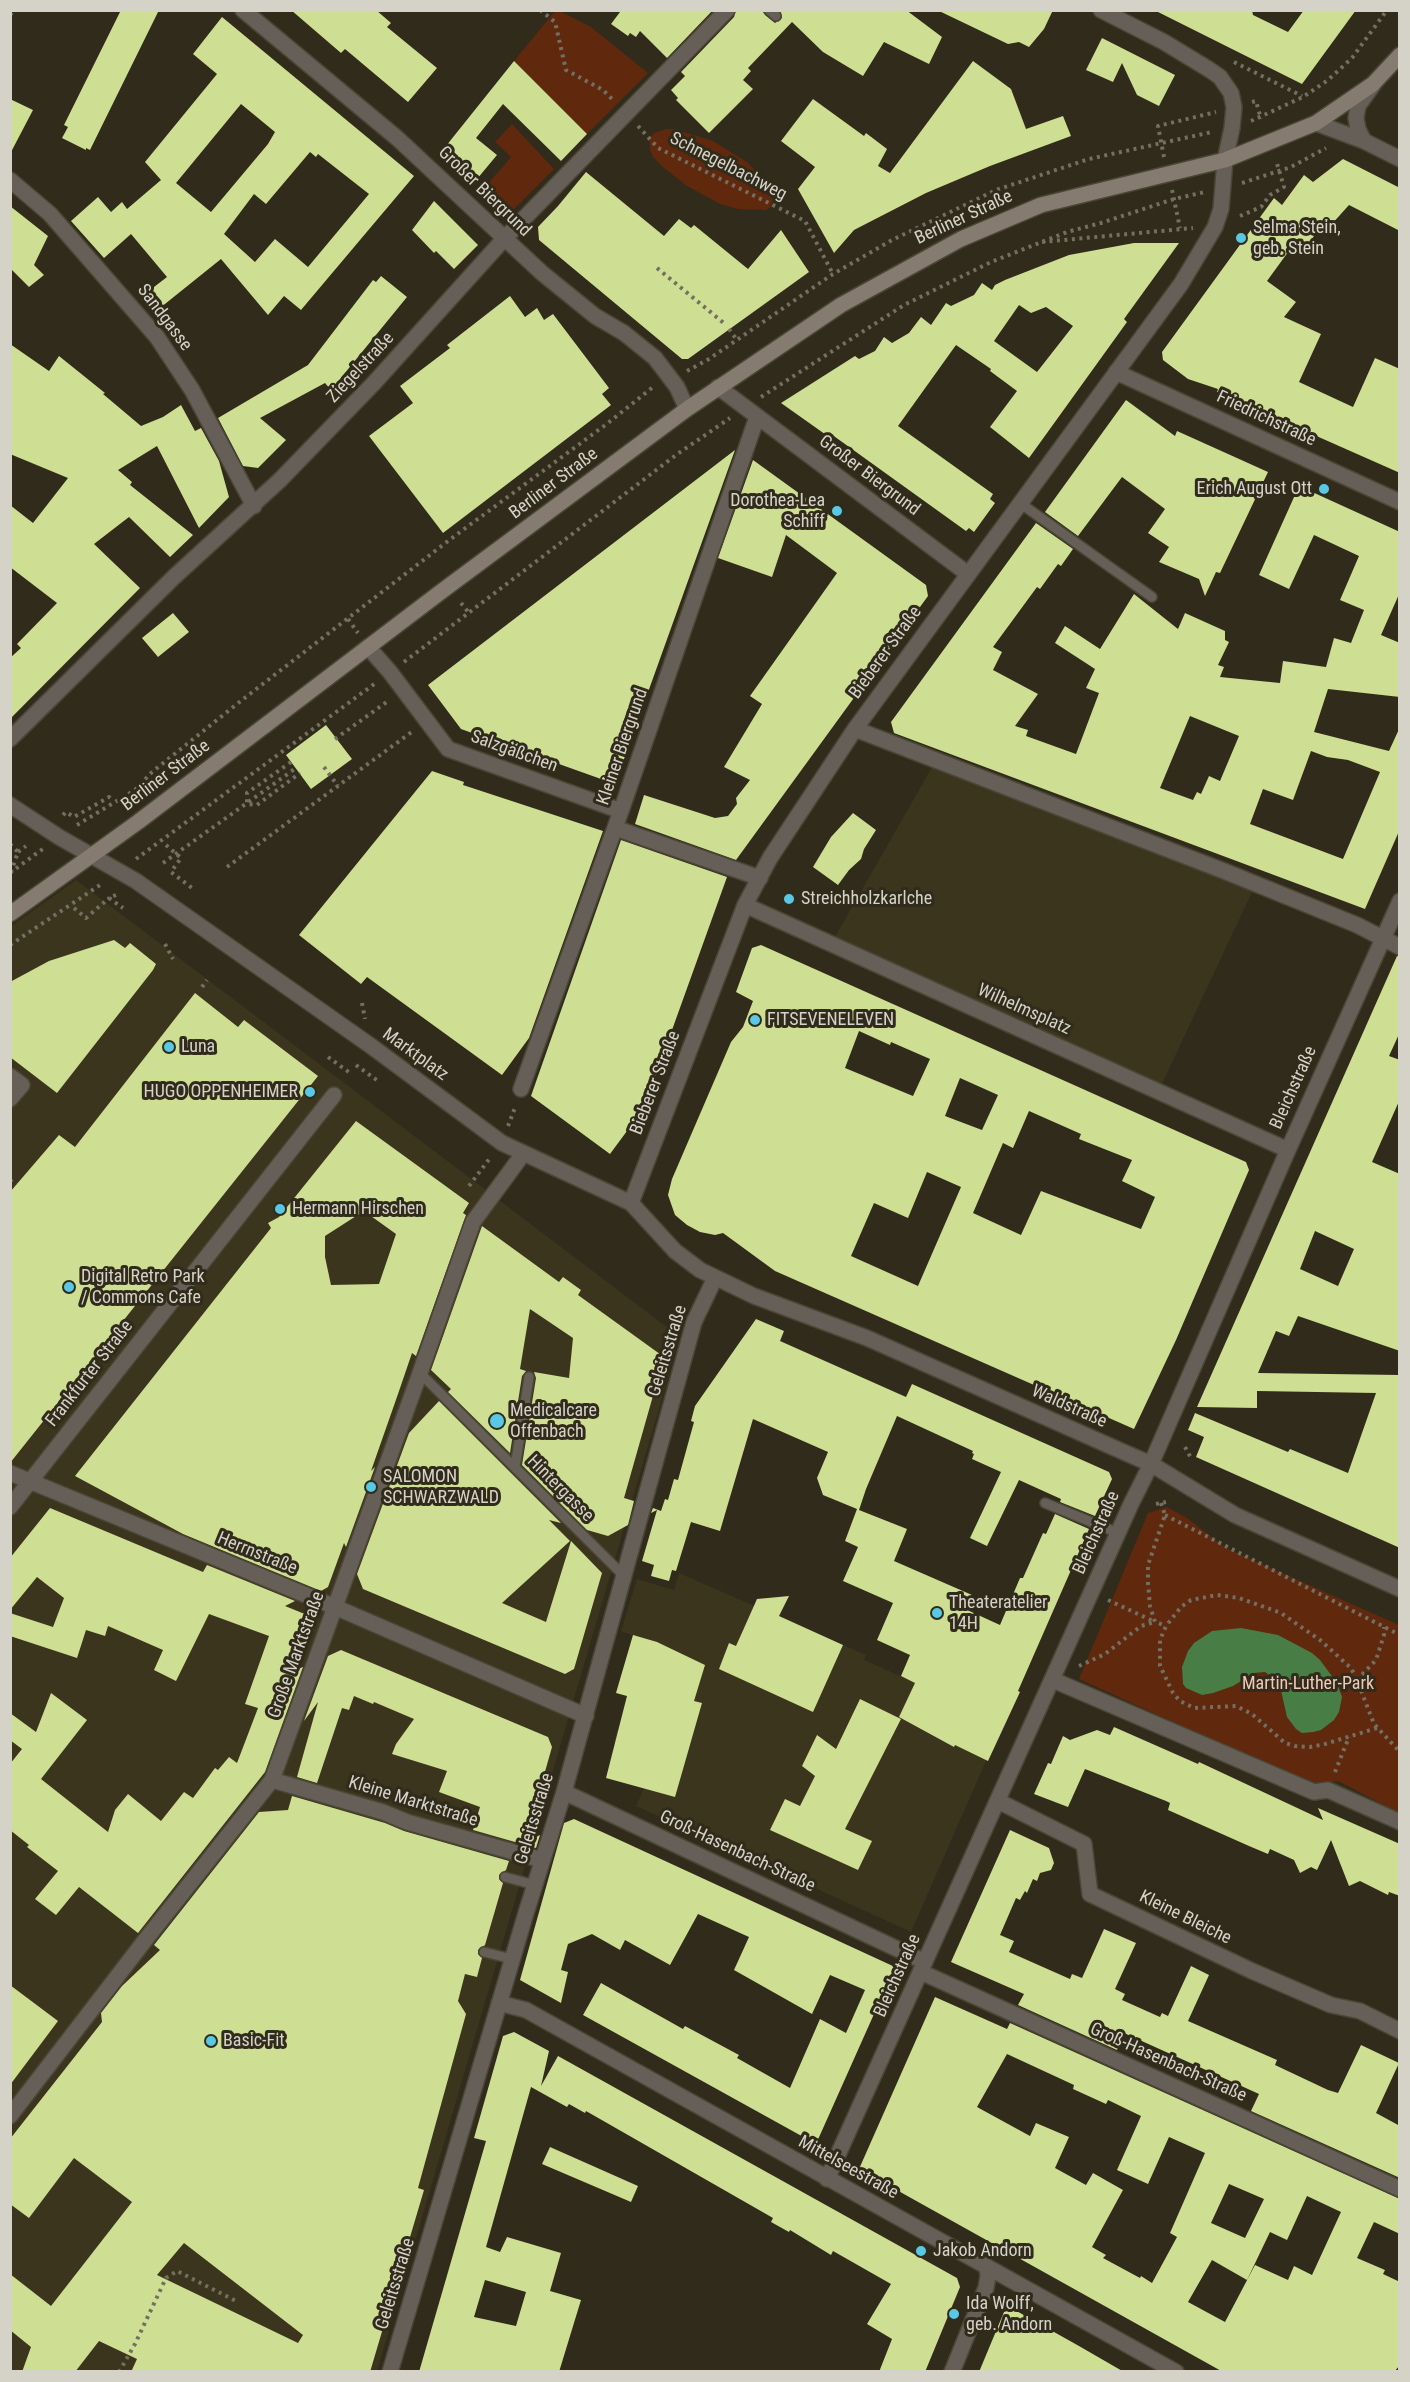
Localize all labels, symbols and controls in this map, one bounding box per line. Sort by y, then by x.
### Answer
street label: Schnegelbachweg [666,128,790,206]
street label: Großer Biergrund [433,142,535,242]
street label: Berliner Straße [912,186,1016,250]
place label: Selma Stein, geb. Stein [1253,217,1341,260]
marker: Selma Stein, geb. Stein [1234,231,1248,245]
street label: Sandgasse [132,280,196,356]
street label: Ziegelstraße [323,328,399,408]
street label: Friedrichstraße [1213,387,1319,451]
street label: Großer Biergrund [814,431,924,521]
street label: Berliner Straße [506,444,602,524]
place label: Erich August Ott [1197,478,1312,500]
marker: Erich August Ott [1317,482,1331,496]
place label: Dorothea-Lea Schiff [730,490,825,532]
marker: Dorothea-Lea Schiff [830,504,844,518]
street label: Bieberer Straße [845,602,927,704]
street label: Kleiner Biergrund [593,686,653,808]
street label: Salzgäßchen [468,726,560,778]
street label: Berliner Straße [118,736,214,816]
place label: Streichholzkarlche [801,888,932,910]
marker: Streichholzkarlche [782,892,796,906]
street label: Wilhelmsplatz [974,980,1074,1040]
place label: FITSEVENELEVEN [767,1009,894,1031]
marker: FITSEVENELEVEN [748,1013,762,1027]
street label: Marktplatz [378,1024,452,1086]
street label: Bieberer Straße [626,1028,686,1138]
place label: Luna [181,1036,215,1058]
marker: Luna [162,1040,176,1054]
street label: Bleichstraße [1266,1043,1322,1133]
place label: HUGO OPPENHEIMER [144,1081,298,1103]
marker: HUGO OPPENHEIMER [303,1085,317,1099]
place label: Hermann Hirschen [292,1198,424,1220]
marker: Hermann Hirschen [273,1202,287,1216]
place label: Digital Retro Park / Commons Cafe [81,1266,205,1308]
marker: Digital Retro Park / Commons Cafe [62,1280,76,1294]
street label: Geleitsstraße [644,1303,692,1399]
street label: Frankfurter Straße [42,1317,138,1431]
street label: Waldstraße [1028,1381,1110,1433]
place label: Medicalcare Offenbach [510,1400,597,1442]
marker: Medicalcare Offenbach [488,1412,506,1430]
street label: Hintergasse [522,1451,598,1527]
place label: SALOMON SCHWARZWALD [383,1466,499,1508]
marker: SALOMON SCHWARZWALD [364,1480,378,1494]
street label: Bleichstraße [1069,1488,1125,1578]
street label: Herrnstraße [214,1528,300,1580]
street label: Große Marktstraße [264,1589,330,1721]
place label: Theateratelier 14H [949,1592,1048,1634]
marker: Theateratelier 14H [930,1606,944,1620]
park label: Martin-Luther-Park [1242,1673,1374,1695]
street label: Geleitsstraße [511,1771,559,1867]
street label: Kleine Marktstraße [346,1772,480,1832]
street label: Groß-Hasenbach-Straße [656,1806,818,1898]
street label: Kleine Bleiche [1135,1886,1235,1950]
street label: Bleichstraße [870,1931,926,2021]
street label: Groß-Hasenbach-Straße [1086,2019,1250,2107]
place label: Basic-Fit [223,2030,285,2052]
marker: Basic-Fit [204,2034,218,2048]
street label: Mittelseestraße [794,2132,902,2204]
street label: Geleitsstraße [372,2236,420,2332]
place label: Jakob Andorn [933,2240,1032,2262]
marker: Jakob Andorn [914,2244,928,2258]
place label: Ida Wolff, geb. Andorn [966,2293,1052,2336]
marker: Ida Wolff, geb. Andorn [947,2307,961,2321]

